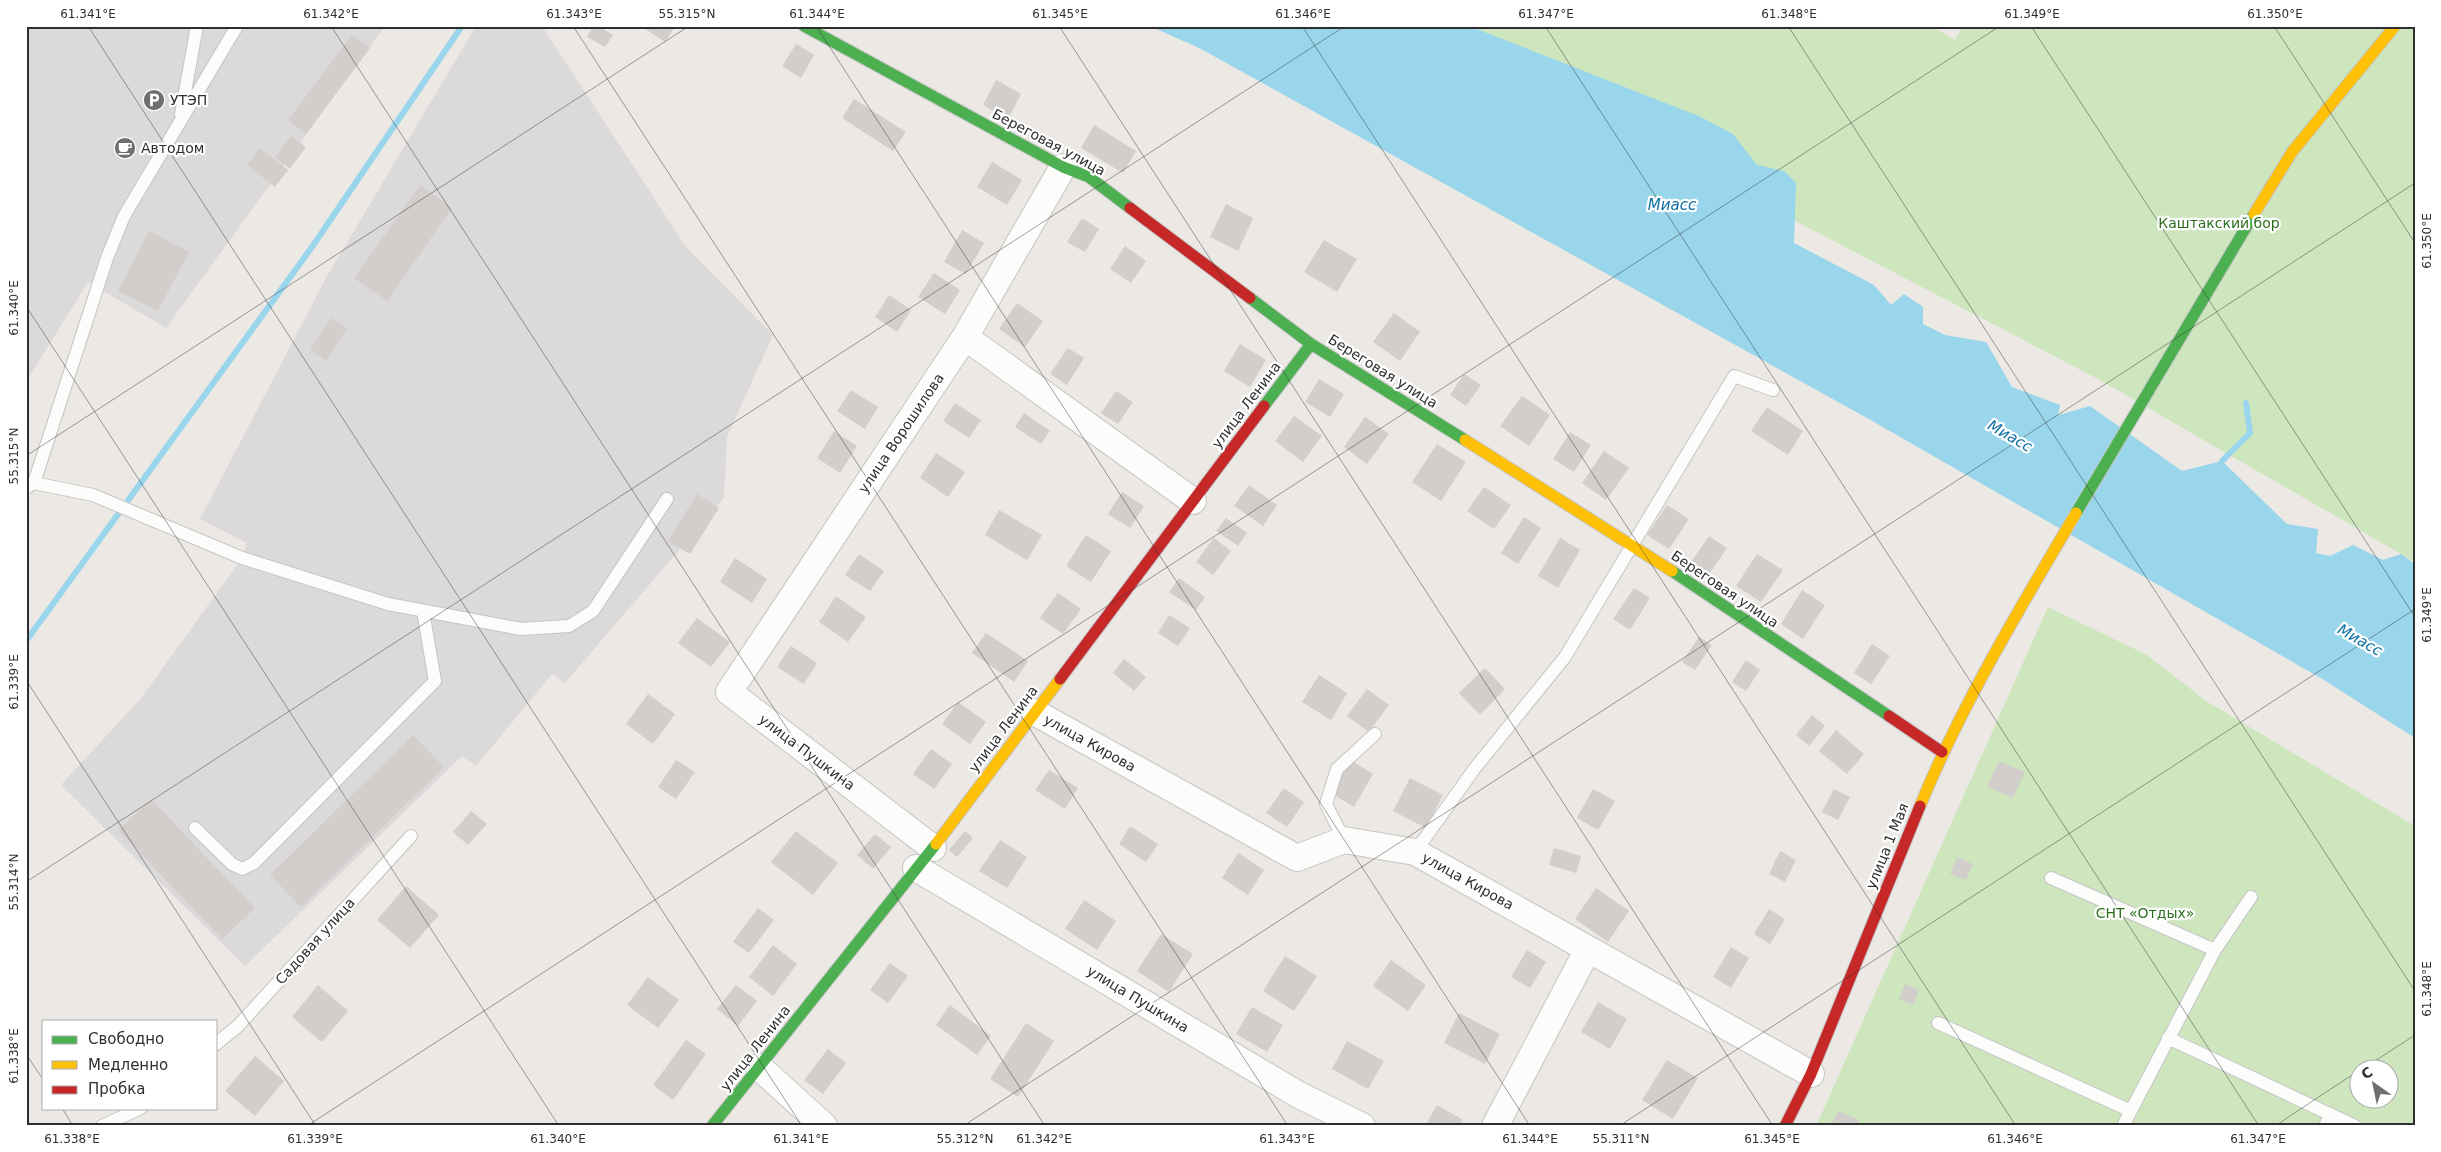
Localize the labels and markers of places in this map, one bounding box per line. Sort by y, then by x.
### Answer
parking icon: УТЭП [142,88,166,112]
place label: УТЭП [170,92,207,108]
cafe icon: Автодом [113,136,137,160]
place label: Автодом [141,140,204,156]

